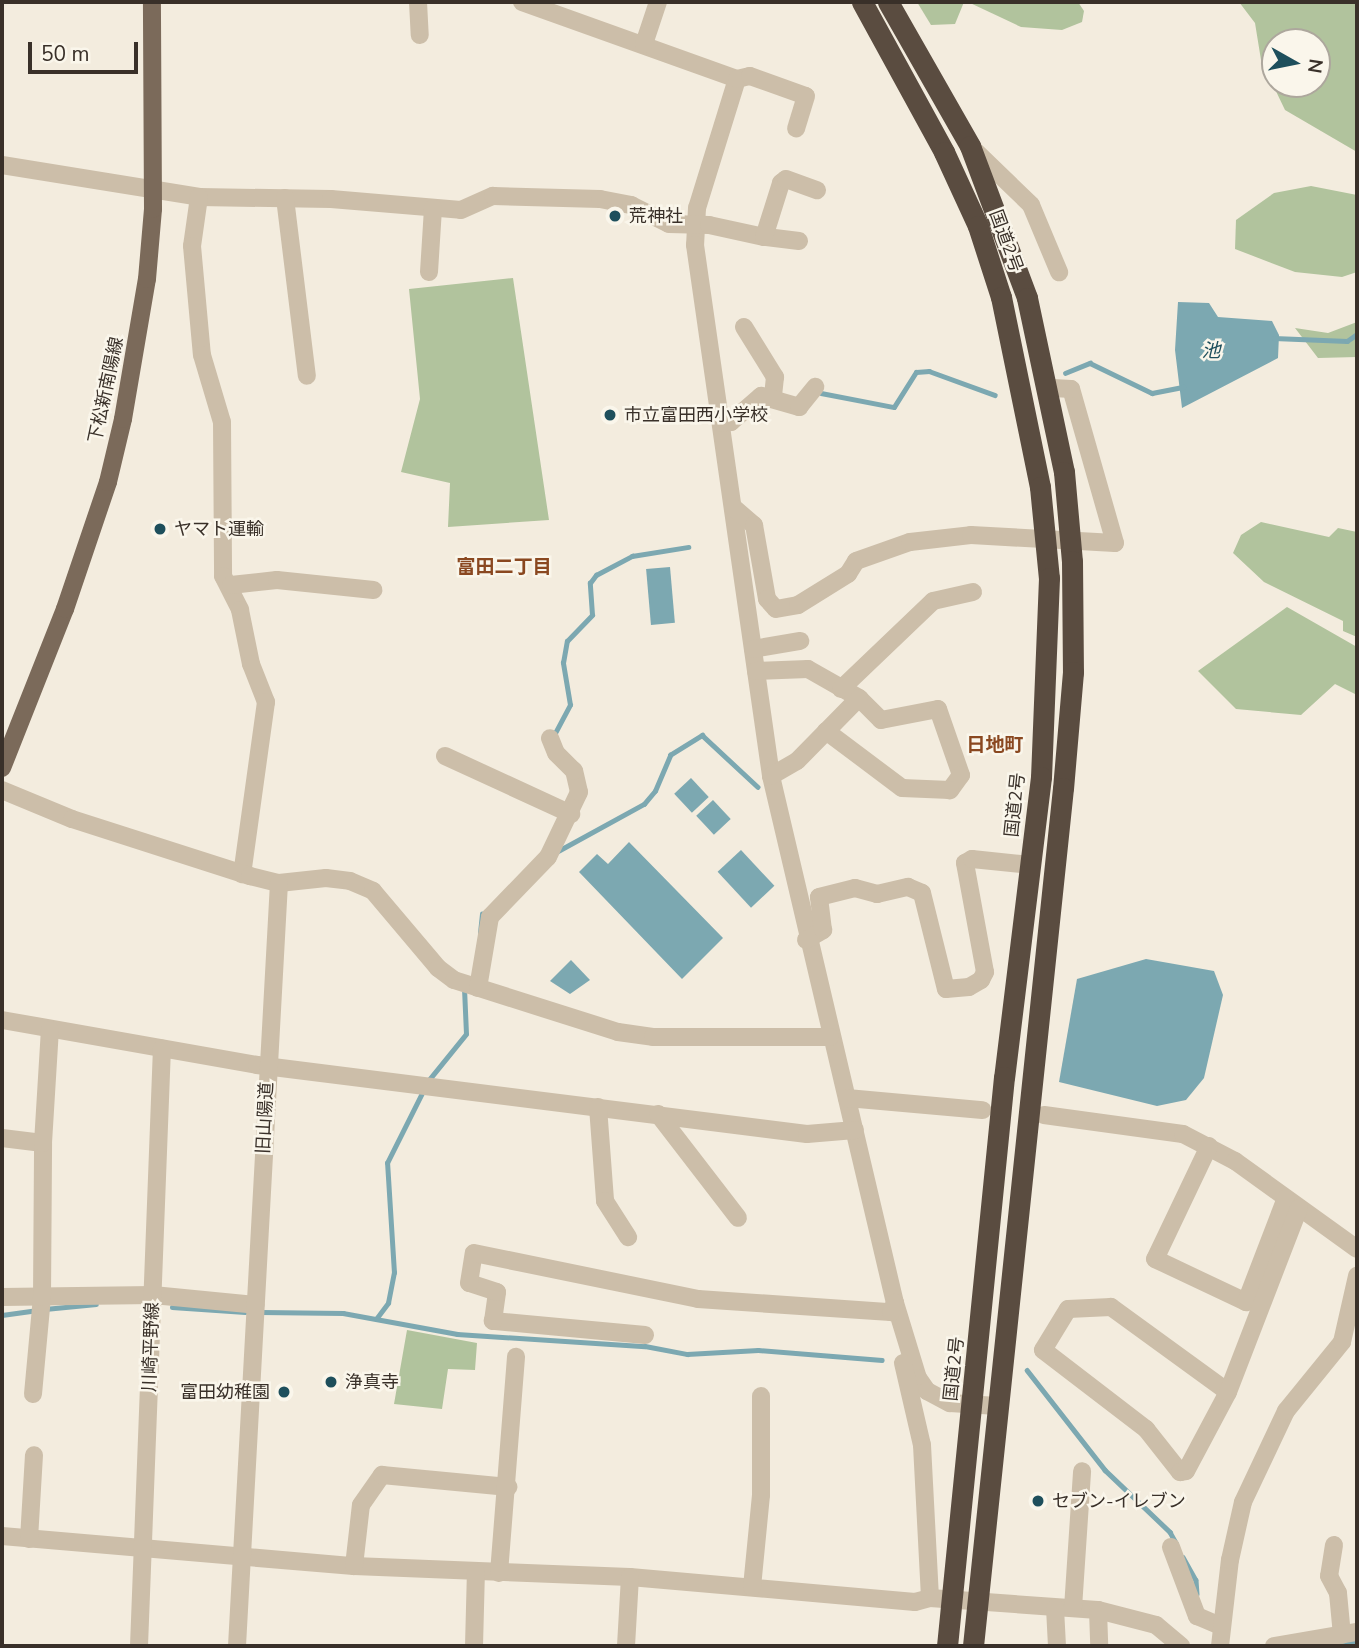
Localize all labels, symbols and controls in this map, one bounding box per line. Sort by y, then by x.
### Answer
scale bar [32,28,142,72]
north arrow [1261,28,1331,98]
text: 50 m [41,40,90,68]
text: N [1301,57,1329,75]
place label: 荒神社 [629,205,683,227]
street label: 国道2号 [985,207,1027,275]
marker: 荒神社 [607,208,623,224]
street label: 下松新南陽線 [84,335,128,445]
water label: 池 [1202,341,1220,363]
place label: 市立富田西小学校 [624,404,768,426]
marker: 市立富田西小学校 [602,407,618,423]
place label: ヤマト運輸 [174,518,264,540]
marker: ヤマト運輸 [152,521,168,537]
district label: 富田二丁目 [457,557,551,579]
district label: 日地町 [967,735,1023,757]
street label: 国道2号 [1001,772,1029,838]
street label: 旧山陽道 [252,1081,278,1155]
street label: 川崎平野線 [139,1302,163,1392]
street label: 国道2号 [940,1336,968,1402]
place label: 浄真寺 [345,1371,399,1393]
marker: 浄真寺 [323,1374,339,1390]
place label: 富田幼稚園 [180,1381,270,1403]
marker: 富田幼稚園 [276,1384,292,1400]
place label: セブン-イレブン [1052,1490,1186,1512]
marker: セブン-イレブン [1030,1493,1046,1509]

